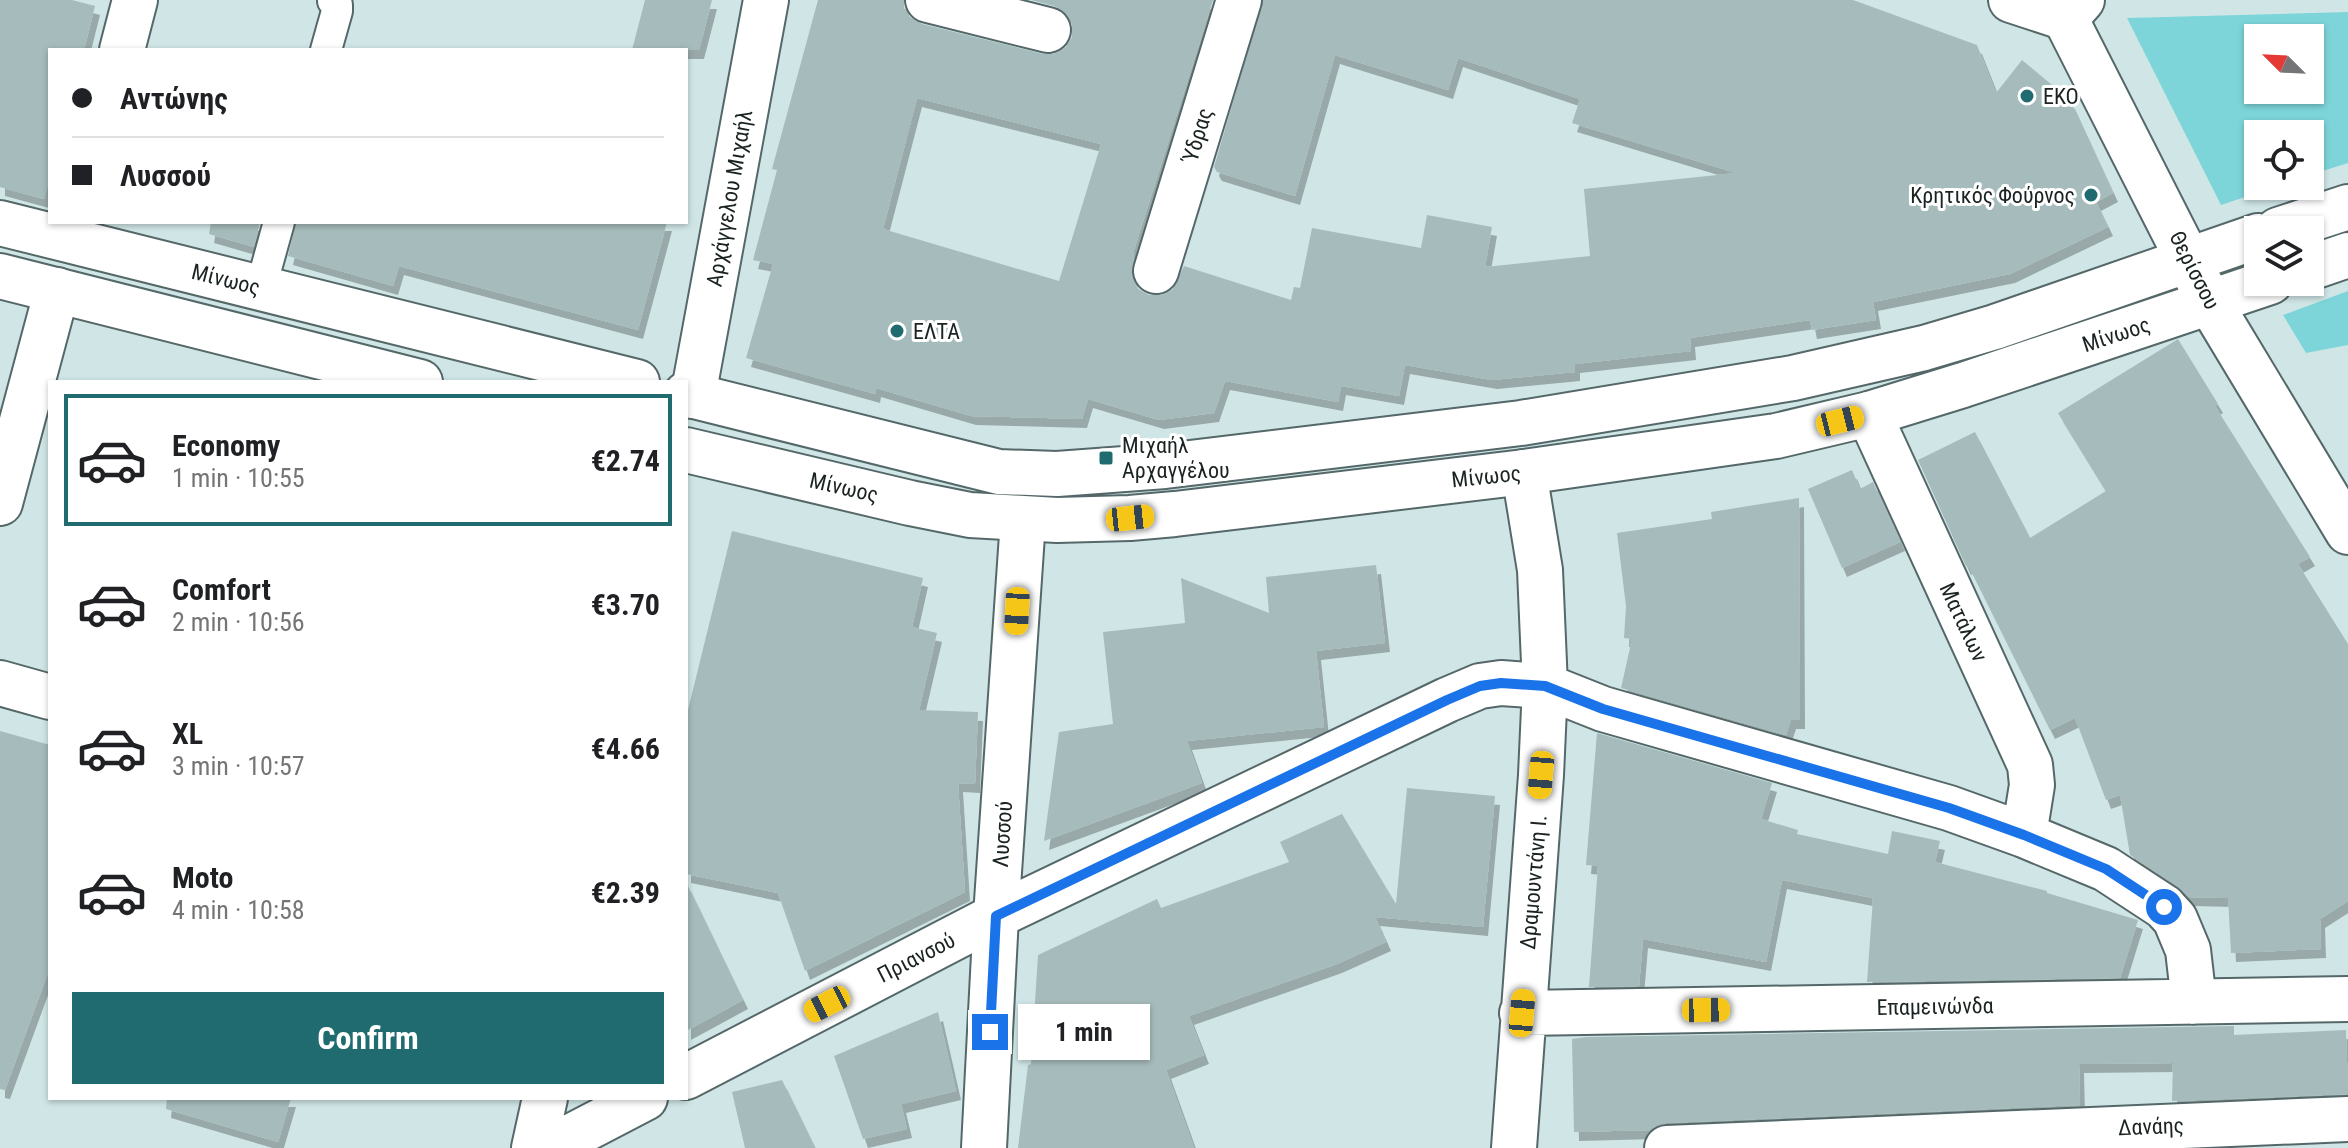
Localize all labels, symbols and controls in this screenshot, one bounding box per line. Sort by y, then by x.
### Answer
north arrow [2244,24,2324,104]
map controls [2244,24,2324,296]
text: Αντώνης [120,81,228,116]
place label: ΕΚΟ [2043,84,2079,109]
marker: ΕΚΟ [2018,87,2036,105]
street label: Ύδρας [1177,105,1218,167]
street label: Αρχάγγελου Μιχαήλ [702,108,757,289]
button: locate [2244,120,2324,200]
text: Λυσσού [120,158,211,193]
place label: Κρητικός Φούρνος [1910,183,2075,208]
marker: Κρητικός Φούρνος [2082,186,2100,204]
button: layers [2244,216,2324,296]
street label: Θερίσσου [2164,227,2225,314]
street label: Μίνωος [189,259,263,300]
street label: Μίνωος [2079,312,2153,357]
place label: ΕΛΤΑ [913,319,960,344]
marker: ΕΛΤΑ [888,322,906,340]
car [1814,404,1866,438]
icon: car [76,424,148,496]
text: Economy [172,428,280,463]
place label: Μιχαήλ Αρχαγγέλου [1122,433,1230,483]
text: €2.74 [591,443,660,478]
marker: Μιχαήλ Αρχαγγέλου [1097,449,1115,467]
street label: Μίνωος [1450,460,1522,493]
text: 1 min · 10:55 [172,463,305,493]
street label: Μίνωος [807,467,881,508]
car [1105,504,1155,532]
icon: car [76,568,148,640]
text: Comfort [172,572,271,607]
street label: Ματάλων [1934,579,1993,666]
car [1004,586,1030,636]
text: €3.70 [591,587,660,622]
text: 2 min · 10:56 [172,607,305,637]
icon: car [76,712,148,784]
text: XL [172,716,203,751]
text: €4.66 [591,731,660,766]
car [1527,750,1555,800]
text: 3 min · 10:57 [172,751,305,781]
street label: Λυσσού [988,800,1017,868]
street label: Δραμουντάνη Ι. [1515,814,1552,950]
icon: car [76,856,148,928]
text: Moto [172,860,233,895]
text: €2.39 [591,875,660,910]
route start [2146,889,2182,925]
text: 4 min · 10:58 [172,895,305,925]
street label: Πριανσού [873,927,959,988]
car [800,982,854,1026]
car [1508,988,1536,1038]
button: Confirm [72,992,664,1084]
street label: Επαμεινώνδα [1876,993,1994,1020]
car [1682,998,1730,1022]
callout: 1 min [1018,1004,1150,1060]
route end [972,1014,1008,1050]
text: 1 min [1055,1017,1113,1047]
street label: Δανάης [2118,1113,2184,1140]

